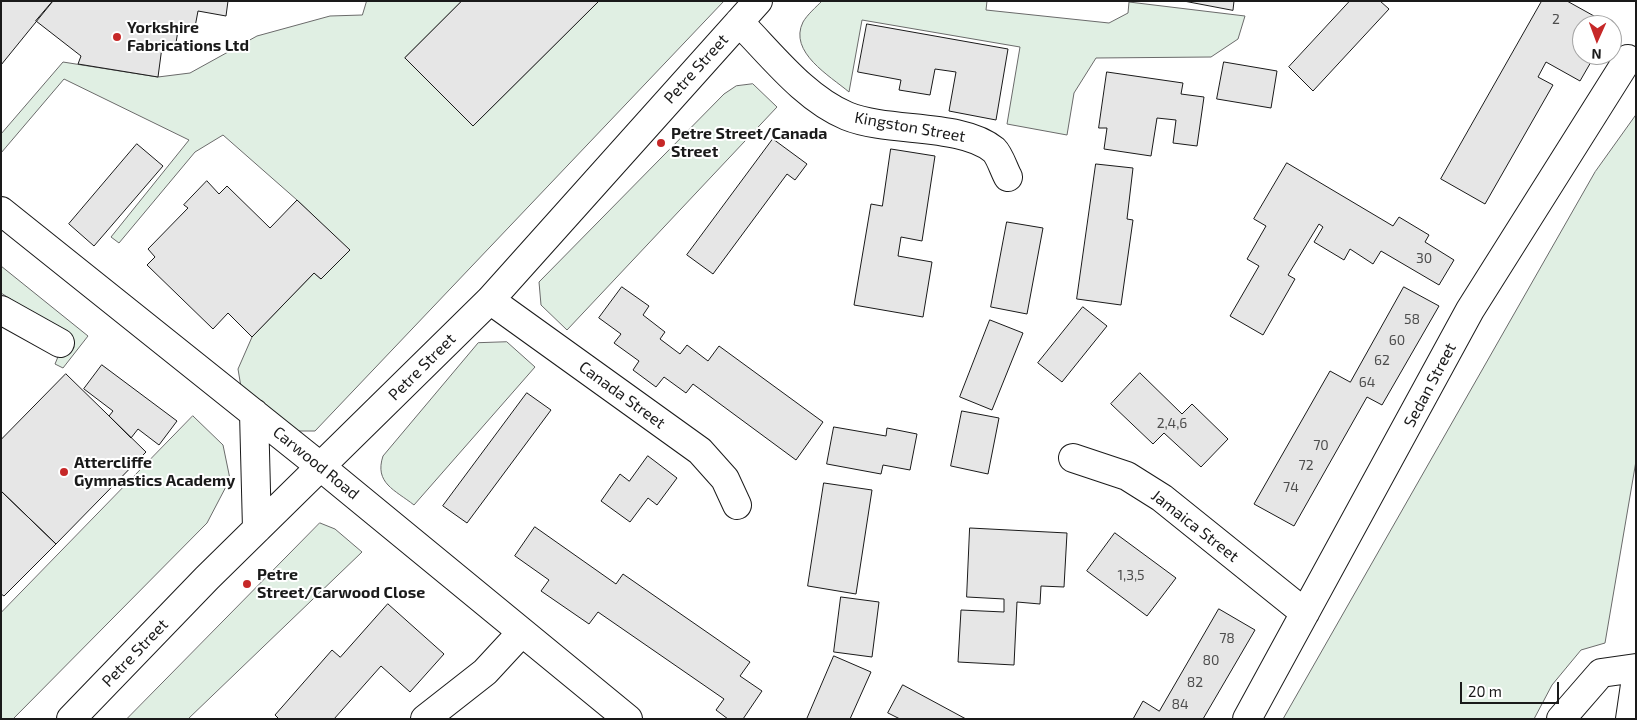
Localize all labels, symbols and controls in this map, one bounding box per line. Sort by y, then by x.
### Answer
house number: 2 [1552,11,1560,27]
north arrow [1572,15,1622,65]
place label: Yorkshire Fabrications Ltd [127,18,249,56]
street label: Petre Street [660,30,732,108]
marker: Yorkshire Fabrications Ltd [111,31,123,43]
text: N [1591,46,1602,63]
street label: Kingston Street [853,108,967,146]
place label: Petre Street/Canada Street [671,124,827,162]
marker: Petre Street/Canada Street [655,137,667,149]
house number: 30 [1416,250,1432,266]
house number: 58 [1404,311,1420,327]
street label: Petre Street [385,330,459,404]
house number: 60 [1389,332,1405,348]
street label: Sedan Street [1400,340,1460,430]
house number: 62 [1374,352,1390,368]
street label: Canada Street [575,357,669,433]
house number: 64 [1359,374,1375,390]
house number: 2,4,6 [1157,415,1187,431]
street label: Carwood Road [269,422,363,504]
house number: 70 [1313,437,1329,453]
place label: Attercliffe Gymnastics Academy [74,453,235,491]
house number: 72 [1298,457,1314,473]
marker: Attercliffe Gymnastics Academy [58,466,70,478]
house number: 74 [1283,479,1299,495]
street label: Jamaica Street [1147,486,1243,566]
place label: Petre Street/Carwood Close [257,565,425,603]
house number: 1,3,5 [1117,567,1145,583]
marker: Petre Street/Carwood Close [241,578,253,590]
street label: Petre Street [98,615,172,691]
house number: 78 [1219,630,1235,646]
house number: 80 [1203,652,1219,668]
scale bar [1462,672,1561,704]
house number: 82 [1187,674,1203,690]
text: 20 m [1468,682,1502,700]
house number: 84 [1171,696,1189,712]

